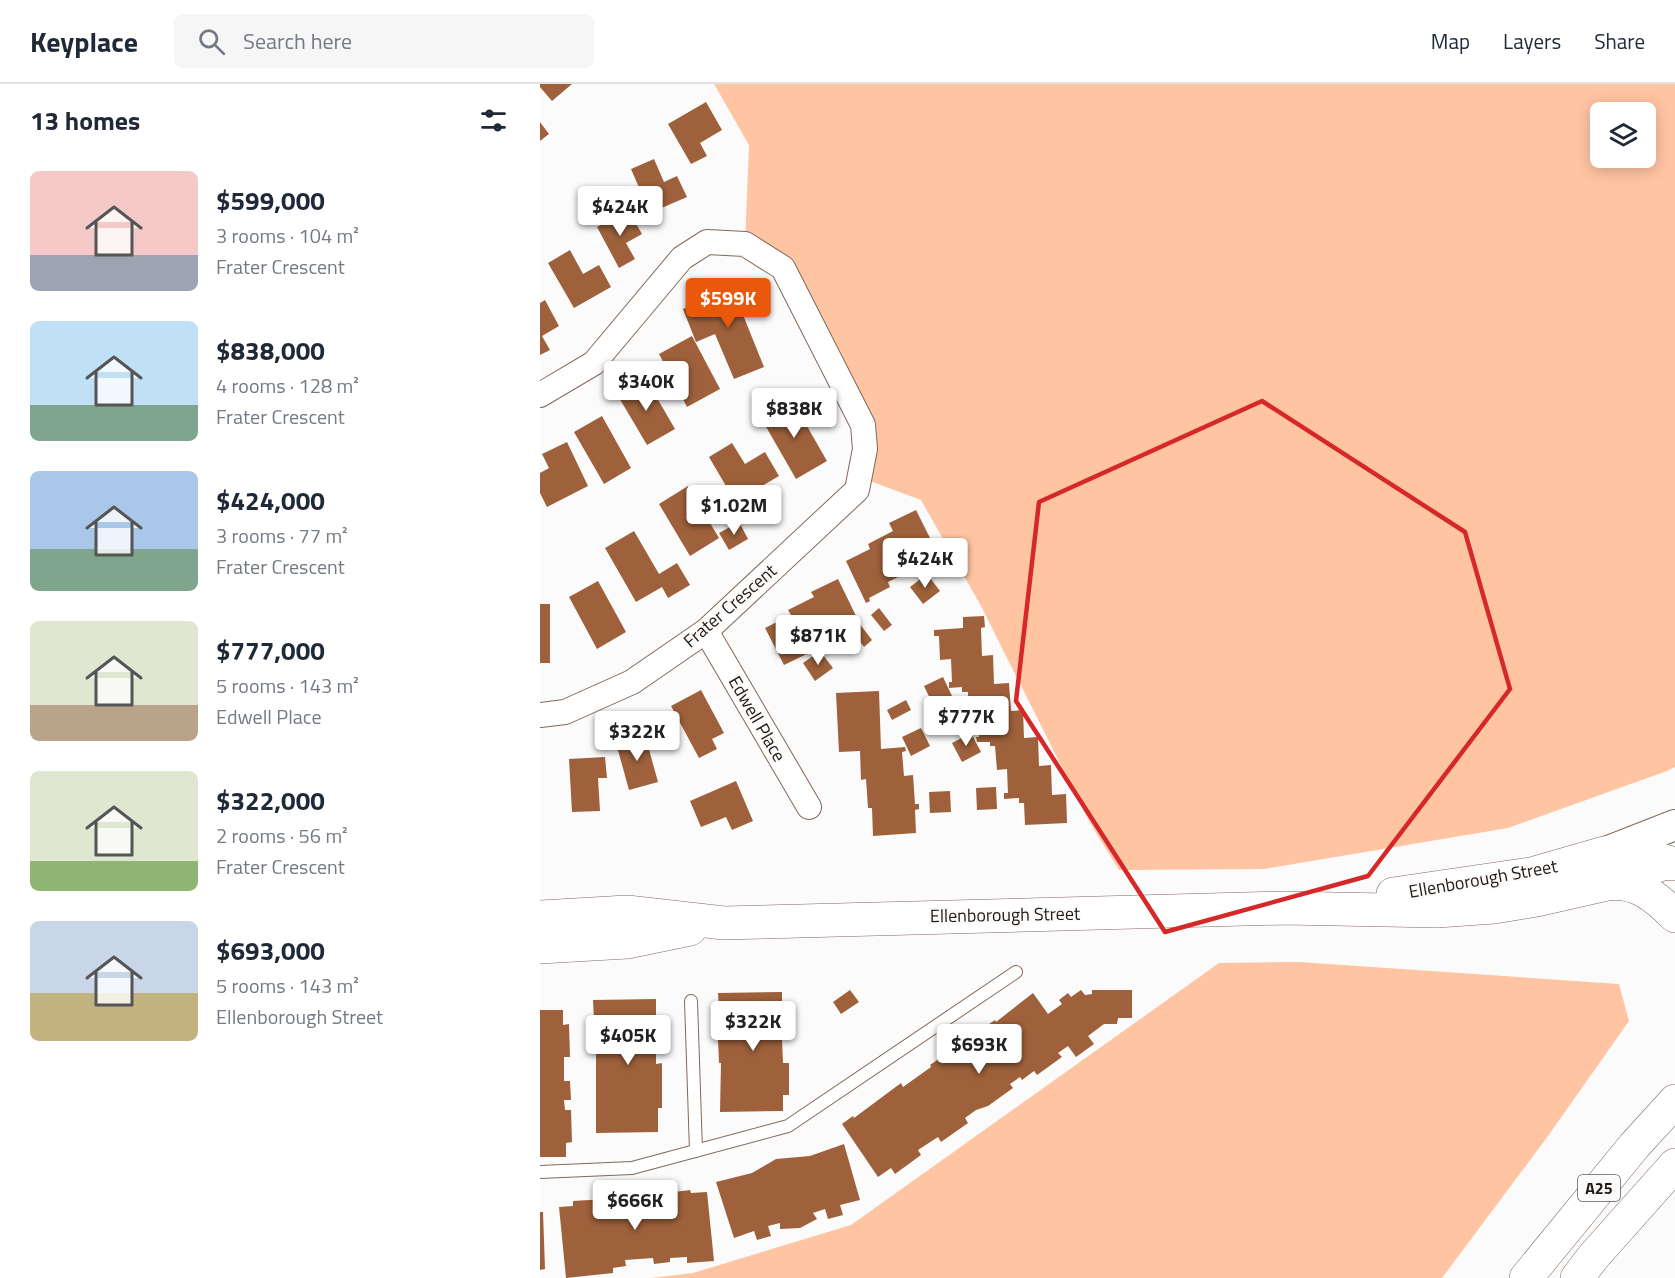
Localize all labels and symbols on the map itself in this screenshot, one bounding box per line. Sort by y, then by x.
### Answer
pin: $424K [578,186,662,237]
pin: $599K [686,278,770,329]
pin: $340K [604,361,688,412]
pin: $838K [752,388,836,439]
pin: $1.02M [685,485,783,536]
pin: $424K [883,538,967,589]
street label: Frater Crescent [677,557,783,654]
pin: $871K [776,615,860,666]
street label: Edwell Place [722,671,793,767]
pin: $777K [924,696,1008,747]
pin: $322K [595,711,679,762]
street label: Ellenborough Street [1407,852,1560,905]
street label: Ellenborough Street [930,900,1081,929]
pin: $322K [711,1001,795,1052]
pin: $405K [586,1015,670,1066]
pin: $693K [937,1024,1021,1075]
road number: A25 [1578,1175,1620,1201]
pin: $666K [593,1180,677,1231]

